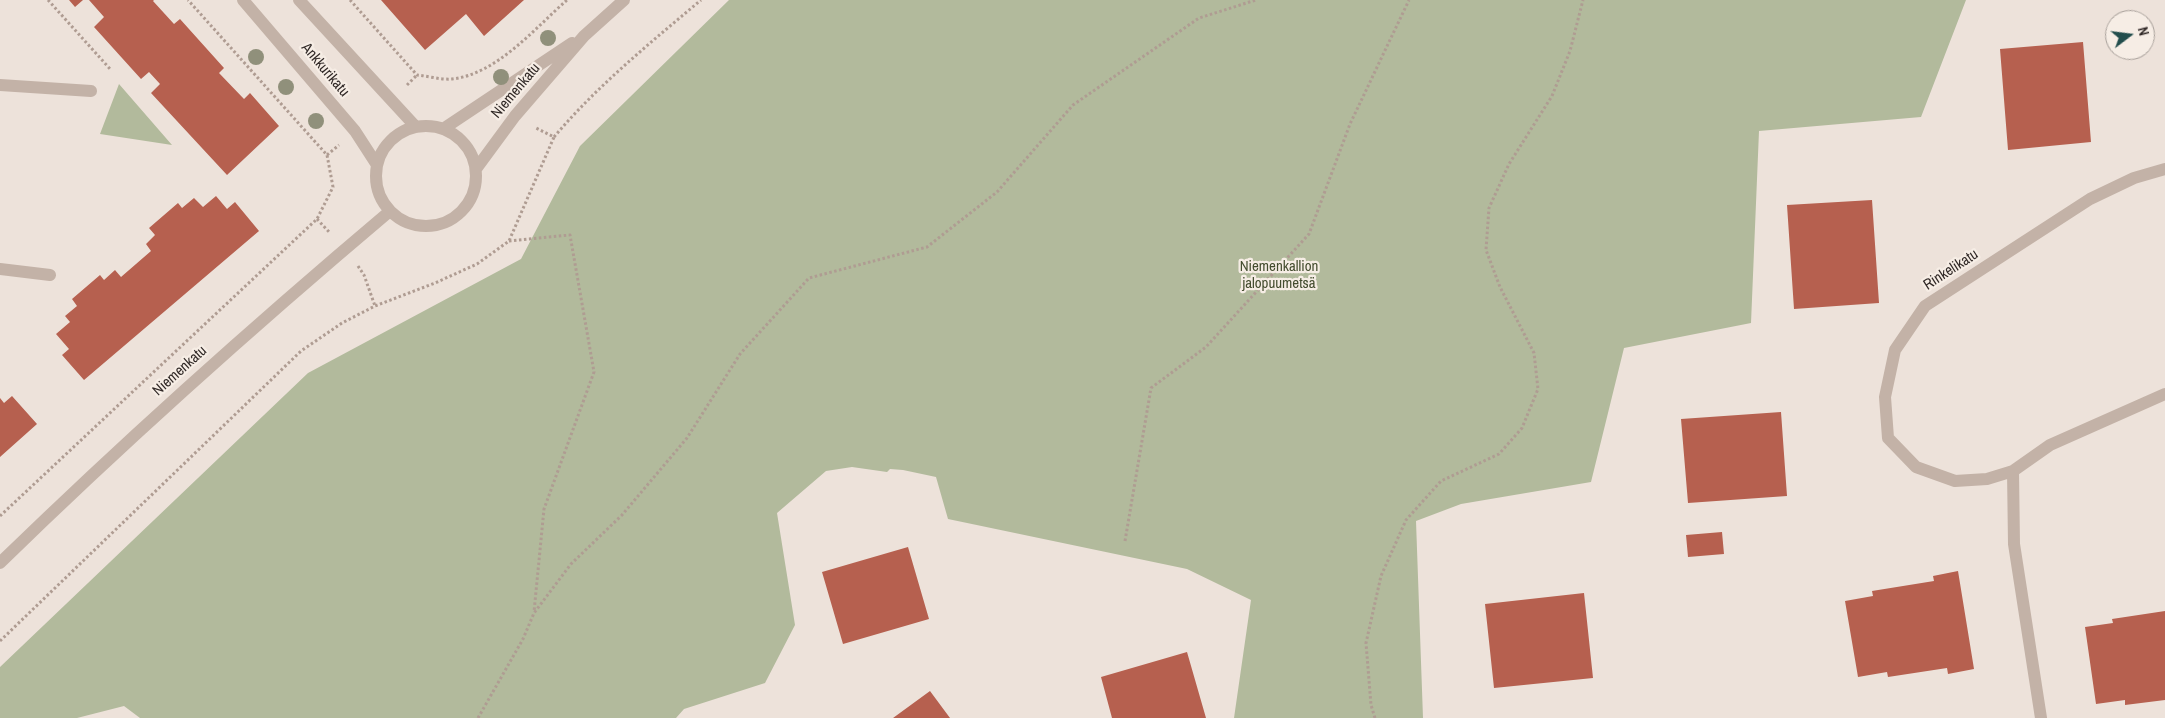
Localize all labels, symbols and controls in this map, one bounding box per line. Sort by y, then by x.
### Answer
north arrow [2105,10,2155,60]
text: N [2134,25,2153,38]
street label: Ankkurikatu [297,39,353,101]
street label: Niemenkatu [488,60,544,122]
street label: Rinkelikatu [1920,246,1982,294]
park label: Niemenkallion jalopuumetsä [1240,258,1318,293]
street label: Niemenkatu [149,342,211,400]

